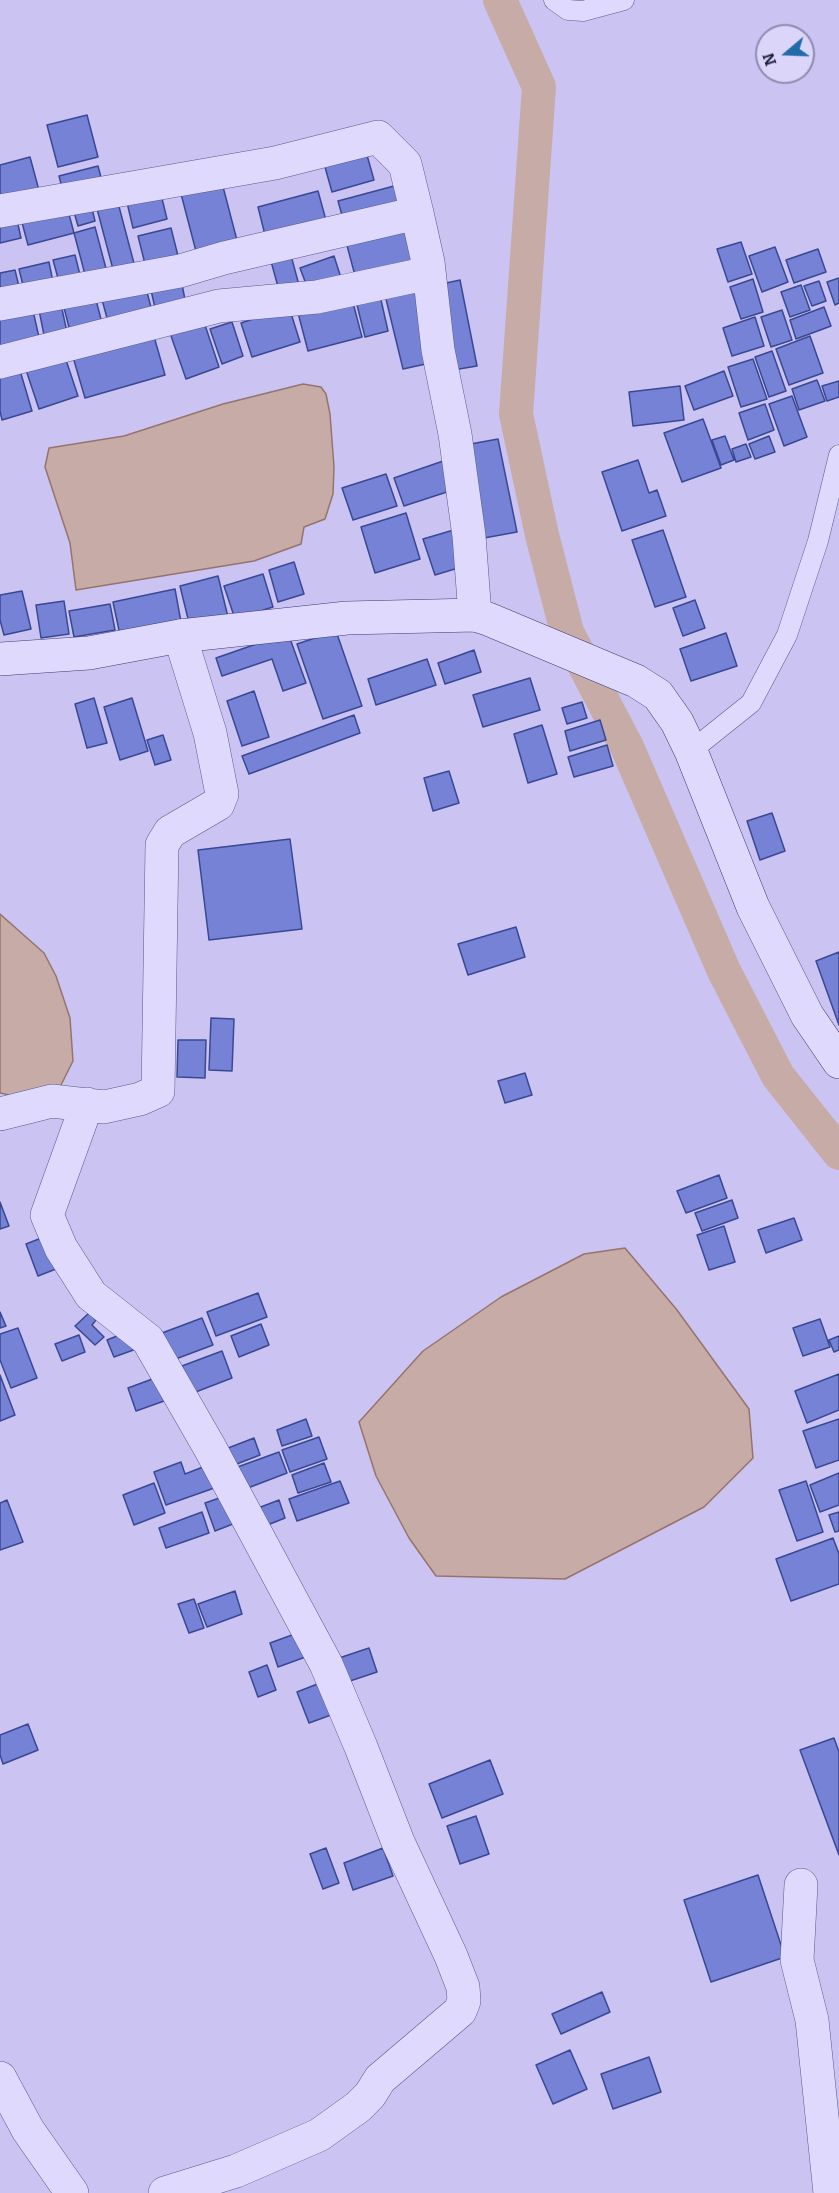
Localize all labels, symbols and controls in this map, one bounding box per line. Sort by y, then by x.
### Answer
north arrow [755,24,815,84]
text: N [758,50,780,68]

